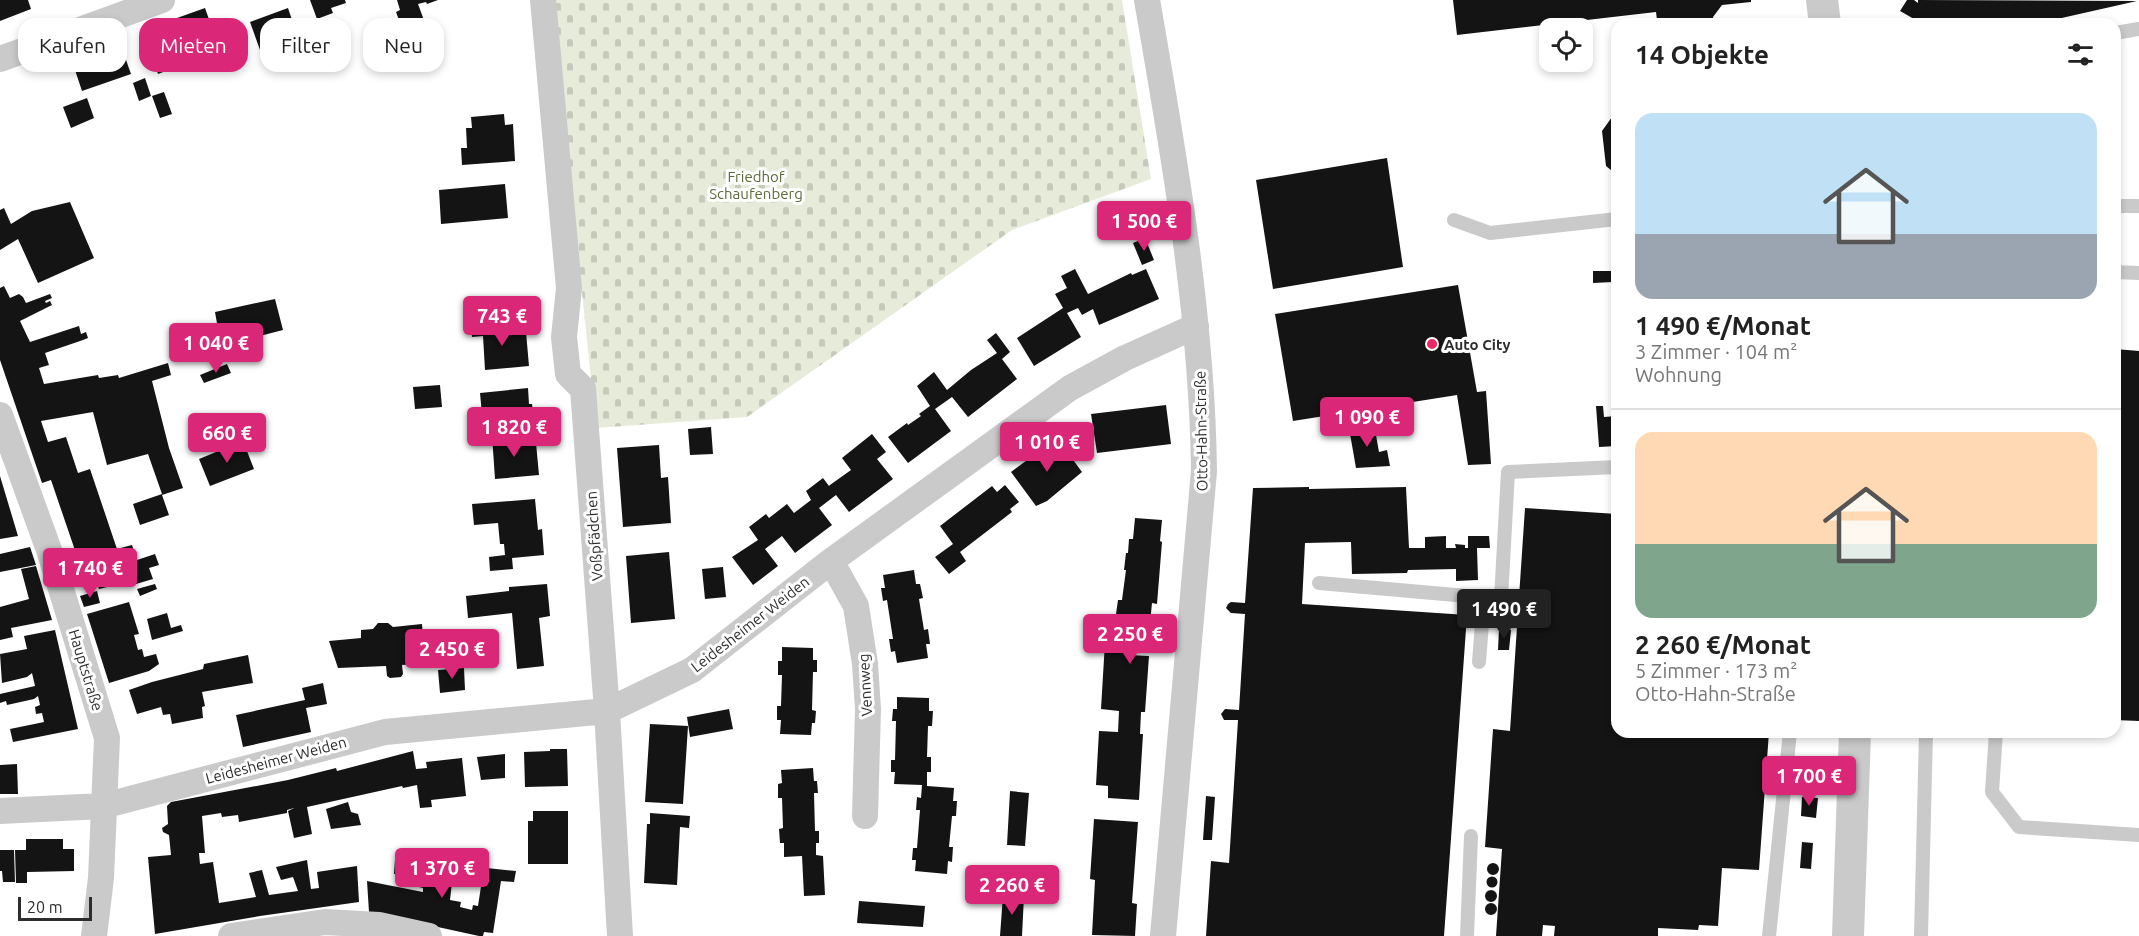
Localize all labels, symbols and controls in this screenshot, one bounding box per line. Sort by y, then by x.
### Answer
chip: Kaufen [18,18,127,72]
chip: Mieten [139,18,248,72]
chip: Filter [260,18,351,72]
chip: Neu [363,18,444,72]
map controls [1539,18,1593,72]
button: locate [1539,18,1593,72]
icon: filters [2064,38,2097,71]
text: 14 Objekte [1635,40,1769,69]
icon: home [1812,152,1920,260]
park label: Friedhof Schaufenberg [709,168,803,202]
pin: 1 500 € [1089,201,1199,252]
text: 1 500 € [1111,209,1177,232]
pin: 743 € [460,296,544,347]
text: 743 € [477,304,527,327]
text: 1 490 €/Monat [1635,311,1811,340]
pin: 1 040 € [161,323,271,374]
text: 1 040 € [183,331,249,354]
place label: Auto City [1444,336,1510,353]
marker: Auto City [1425,337,1439,351]
text: 3 Zimmer · 104 m² [1635,340,1797,363]
text: Wohnung [1635,363,1722,386]
street label: Otto-Hahn-Straße [1191,371,1211,491]
pin: 1 090 € [1312,397,1422,448]
text: 1 090 € [1334,405,1400,428]
pin: 1 820 € [459,407,569,458]
pin: 660 € [185,413,269,464]
text: 1 820 € [481,415,547,438]
text: 660 € [202,421,252,444]
pin: 1 010 € [992,422,1102,473]
text: 1 010 € [1014,430,1080,453]
icon: home [1812,471,1920,579]
street label: Voßpfädchen [582,490,606,582]
pin: 1 740 € [35,548,145,599]
text: 1 740 € [57,556,123,579]
street label: Leidesheimer Weiden [688,573,812,675]
pin: 1 490 € [1449,589,1559,640]
text: 1 490 € [1471,597,1537,620]
pin: 2 250 € [1075,614,1185,665]
text: 2 250 € [1097,622,1163,645]
street label: Hauptstraße [66,627,106,713]
pin: 2 450 € [397,629,507,680]
text: 2 260 €/Monat [1635,630,1811,659]
text: 2 450 € [419,637,485,660]
street label: Vennweg [855,653,875,717]
text: 5 Zimmer · 173 m² [1635,659,1797,682]
text: Otto-Hahn-Straße [1635,682,1796,705]
street label: Leidesheimer Weiden [204,733,348,787]
pin: 1 700 € [1754,756,1864,807]
text: 1 700 € [1776,764,1842,787]
pin: 1 370 € [387,848,497,899]
text: 1 370 € [409,856,475,879]
pin: 2 260 € [957,865,1067,916]
text: 2 260 € [979,873,1045,896]
scale bar [18,894,92,922]
text: 20 m [27,898,63,916]

